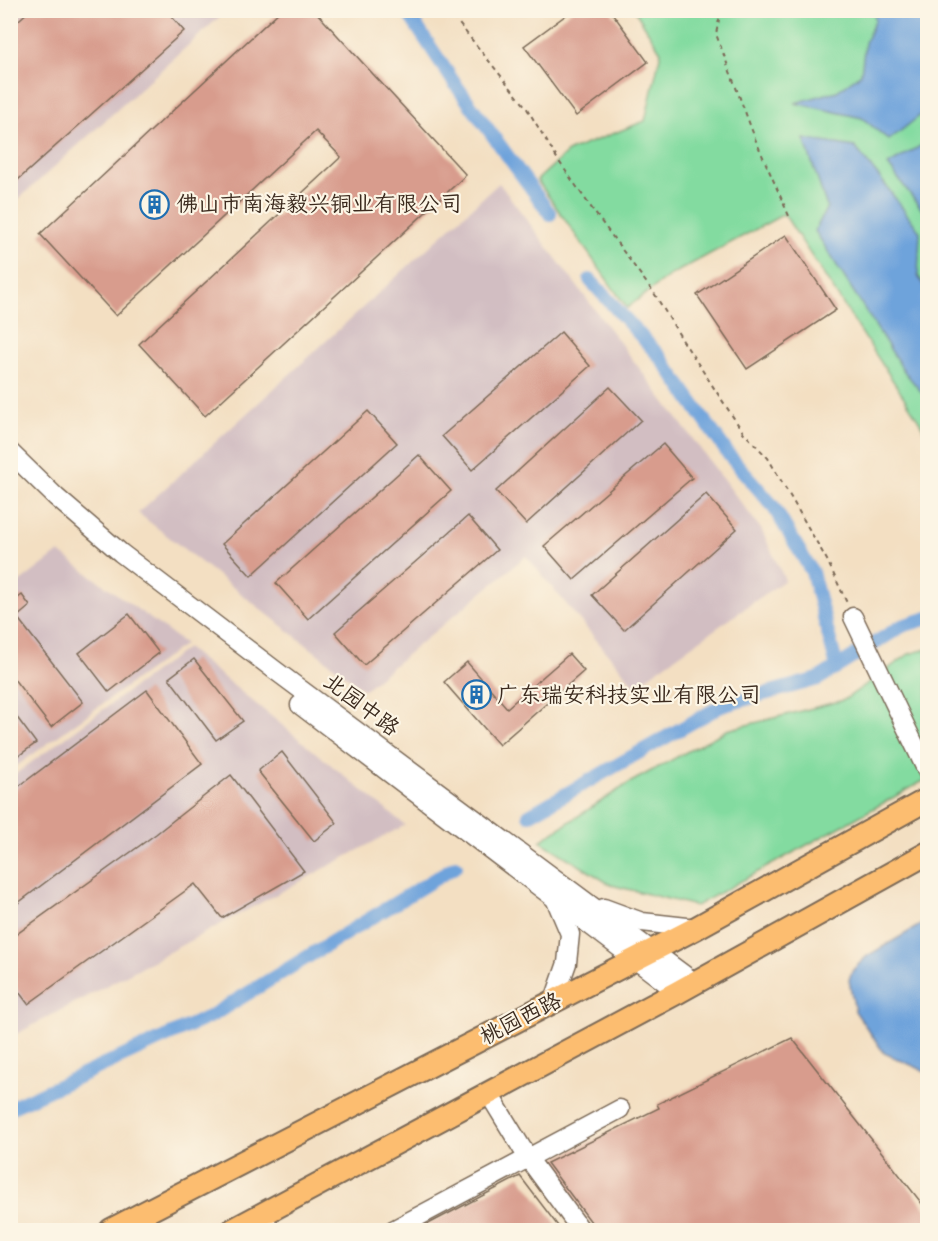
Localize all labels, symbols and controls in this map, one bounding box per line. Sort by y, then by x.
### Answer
building icon: 佛山市南海毅兴铜业有限公司 [139,188,171,220]
place label: 佛山市南海毅兴铜业有限公司 [176,189,462,220]
street label: 北园中路 [317,666,405,744]
building icon: 广东瑞安科技实业有限公司 [460,679,492,711]
place label: 广东瑞安科技实业有限公司 [497,680,761,711]
street label: 桃园西路 [475,985,567,1053]

